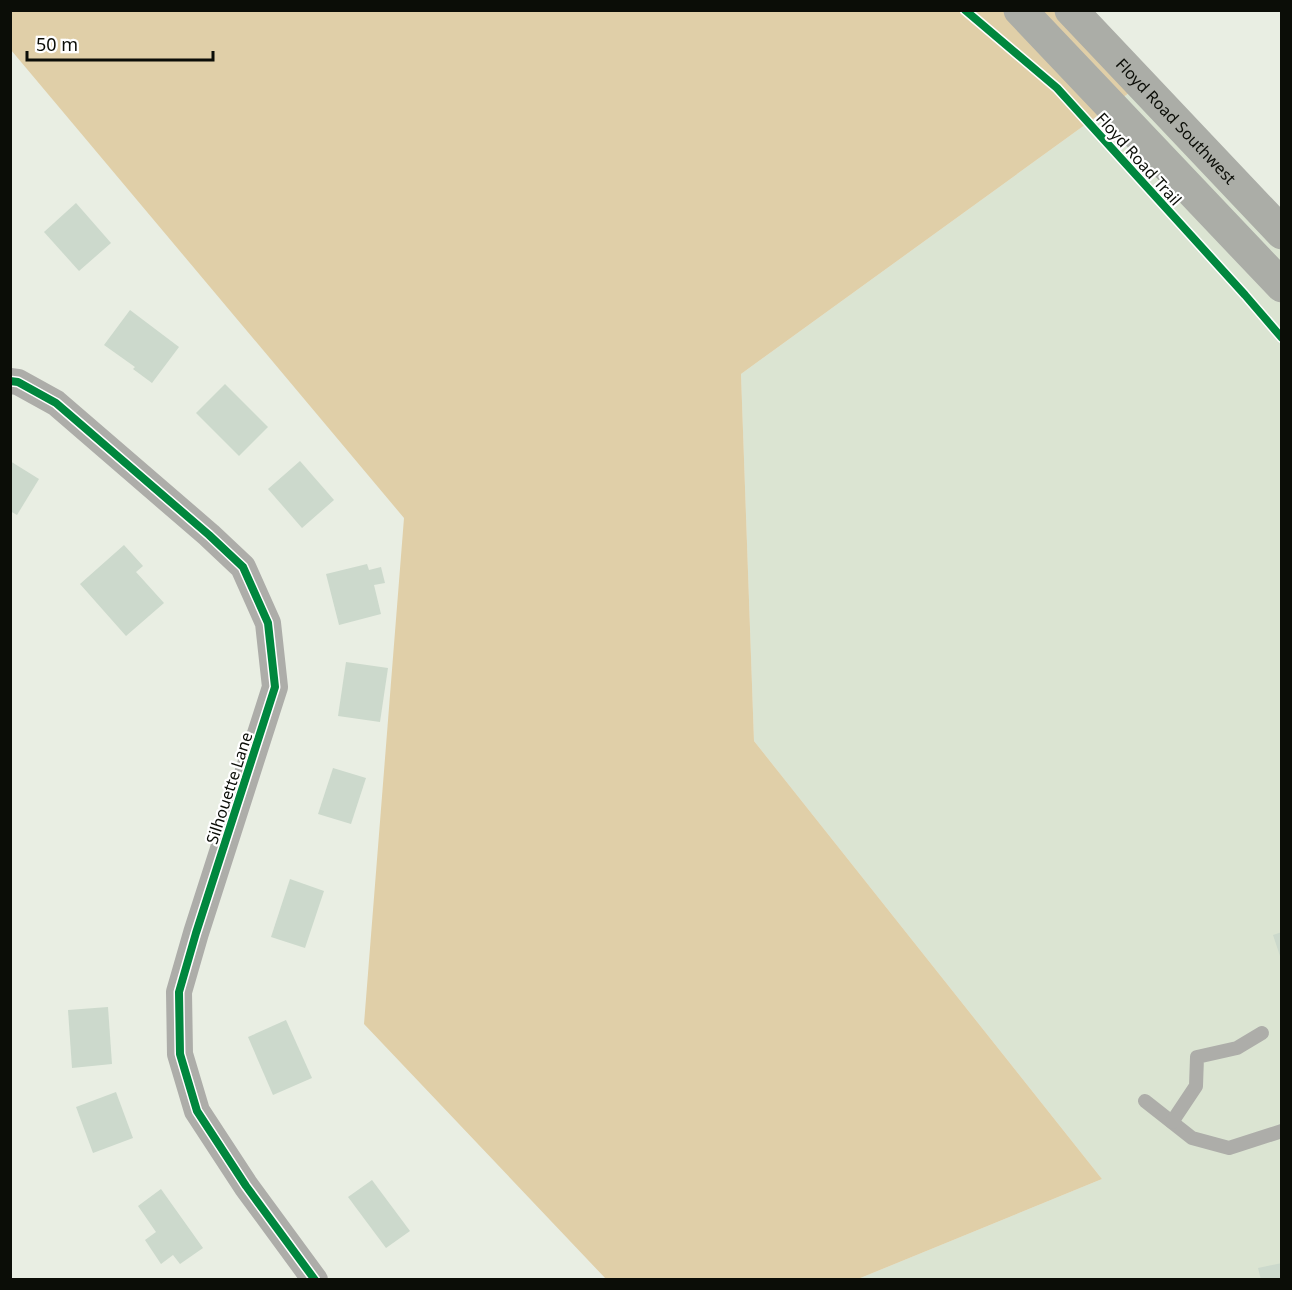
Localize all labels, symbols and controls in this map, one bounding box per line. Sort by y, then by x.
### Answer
scale bar [27,24,213,62]
text: 50 m [36,32,78,56]
street label: Floyd Road Southwest [1111,53,1241,189]
street label: Floyd Road Trail [1091,108,1187,210]
street label: Silhouette Lane [201,729,257,847]

